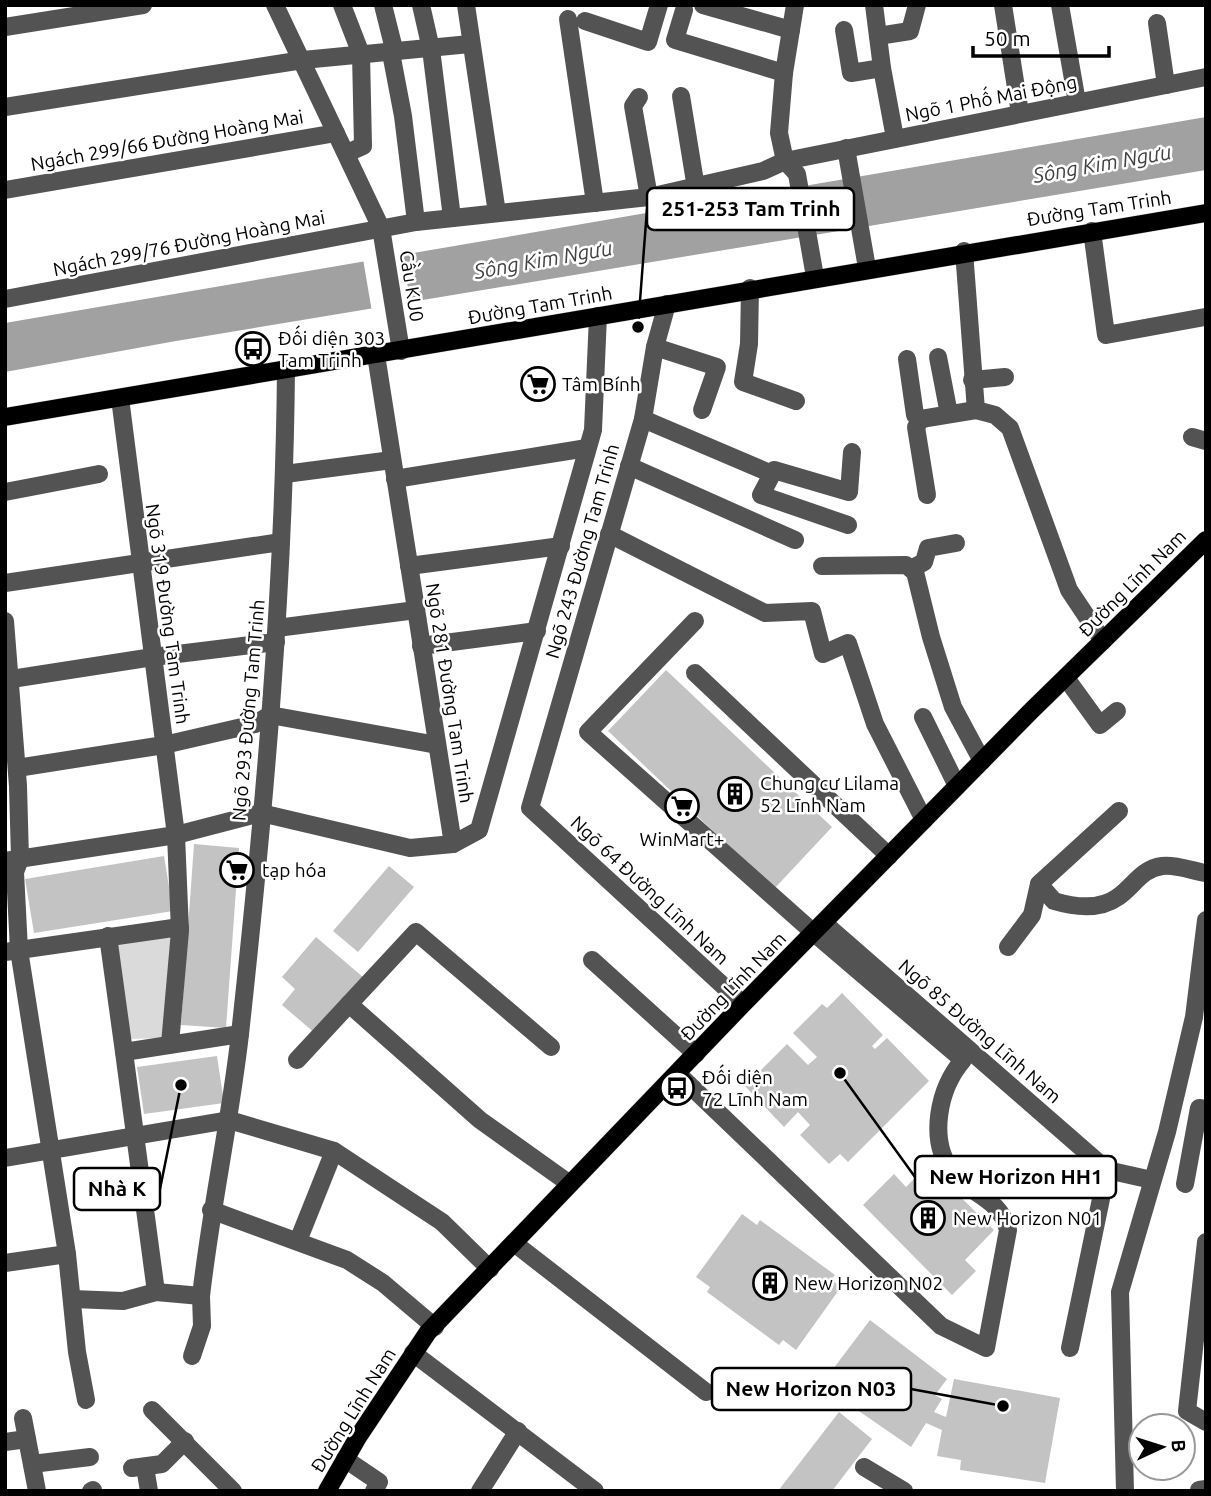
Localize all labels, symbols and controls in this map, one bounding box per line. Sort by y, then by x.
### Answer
scale bar [973,14,1110,58]
text: 50 m [984,26,1031,50]
street label: Ngõ 1 Phố Mai Động [903,69,1079,125]
street label: Ngách 299/66 Đường Hoàng Mai [29,105,305,175]
water label: Sông Kim Ngưu [1030,139,1173,187]
street label: Đường Tam Trinh [1025,186,1173,230]
callout: 251-253 Tam Trinh [647,188,854,230]
text: 251-253 Tam Trinh [662,196,840,220]
street label: Ngách 299/76 Đường Hoàng Mai [51,206,327,280]
water label: Sông Kim Ngưu [471,235,614,283]
street label: Cầu KU0 [396,249,430,323]
street label: Đường Tam Trinh [466,281,614,329]
place label: Đối diện 303 Tam Trinh [278,325,385,371]
bus stop icon: Đối diện 303 Tam Trinh [234,330,272,368]
supermarket icon: Tâm Bính [519,365,557,403]
place label: Tâm Bính [562,373,641,395]
street label: Ngõ 243 Đường Tam Trinh [541,441,623,661]
street label: Ngõ 319 Đường Tam Trinh [142,502,194,726]
street label: Đường Lĩnh Nam [1074,525,1190,641]
street label: Ngõ 281 Đường Tam Trinh [422,581,478,805]
street label: Ngõ 293 Đường Tam Trinh [227,598,269,822]
place label: Chung cư Lilama 52 Lĩnh Nam [760,772,899,816]
building icon: Chung cư Lilama 52 Lĩnh Nam [716,775,754,813]
supermarket icon: WinMart+ [663,787,701,825]
street label: Ngõ 64 Đường Lĩnh Nam [566,811,734,969]
place label: WinMart+ [639,828,725,850]
supermarket icon: tạp hóa [218,851,256,889]
place label: tạp hóa [262,859,326,881]
street label: Đường Lĩnh Nam [676,927,790,1045]
street label: Ngõ 85 Đường Lĩnh Nam [894,954,1066,1108]
place label: Đối diện 72 Lĩnh Nam [702,1064,808,1110]
bus stop icon: Đối diện 72 Lĩnh Nam [658,1069,696,1107]
callout: New Horizon HH1 [915,1156,1116,1198]
text: New Horizon HH1 [929,1164,1103,1188]
callout: Nhà K [74,1168,160,1210]
text: Nhà K [88,1176,146,1200]
building icon: New Horizon N01 [909,1199,947,1237]
place label: New Horizon N01 [953,1207,1102,1229]
building icon: New Horizon N02 [751,1264,789,1302]
place label: New Horizon N02 [794,1272,943,1294]
street label: Đường Lĩnh Nam [306,1344,400,1476]
callout: New Horizon N03 [712,1368,911,1410]
text: New Horizon N03 [726,1376,896,1400]
north arrow [1127,1412,1197,1482]
text: B [1168,1439,1190,1453]

